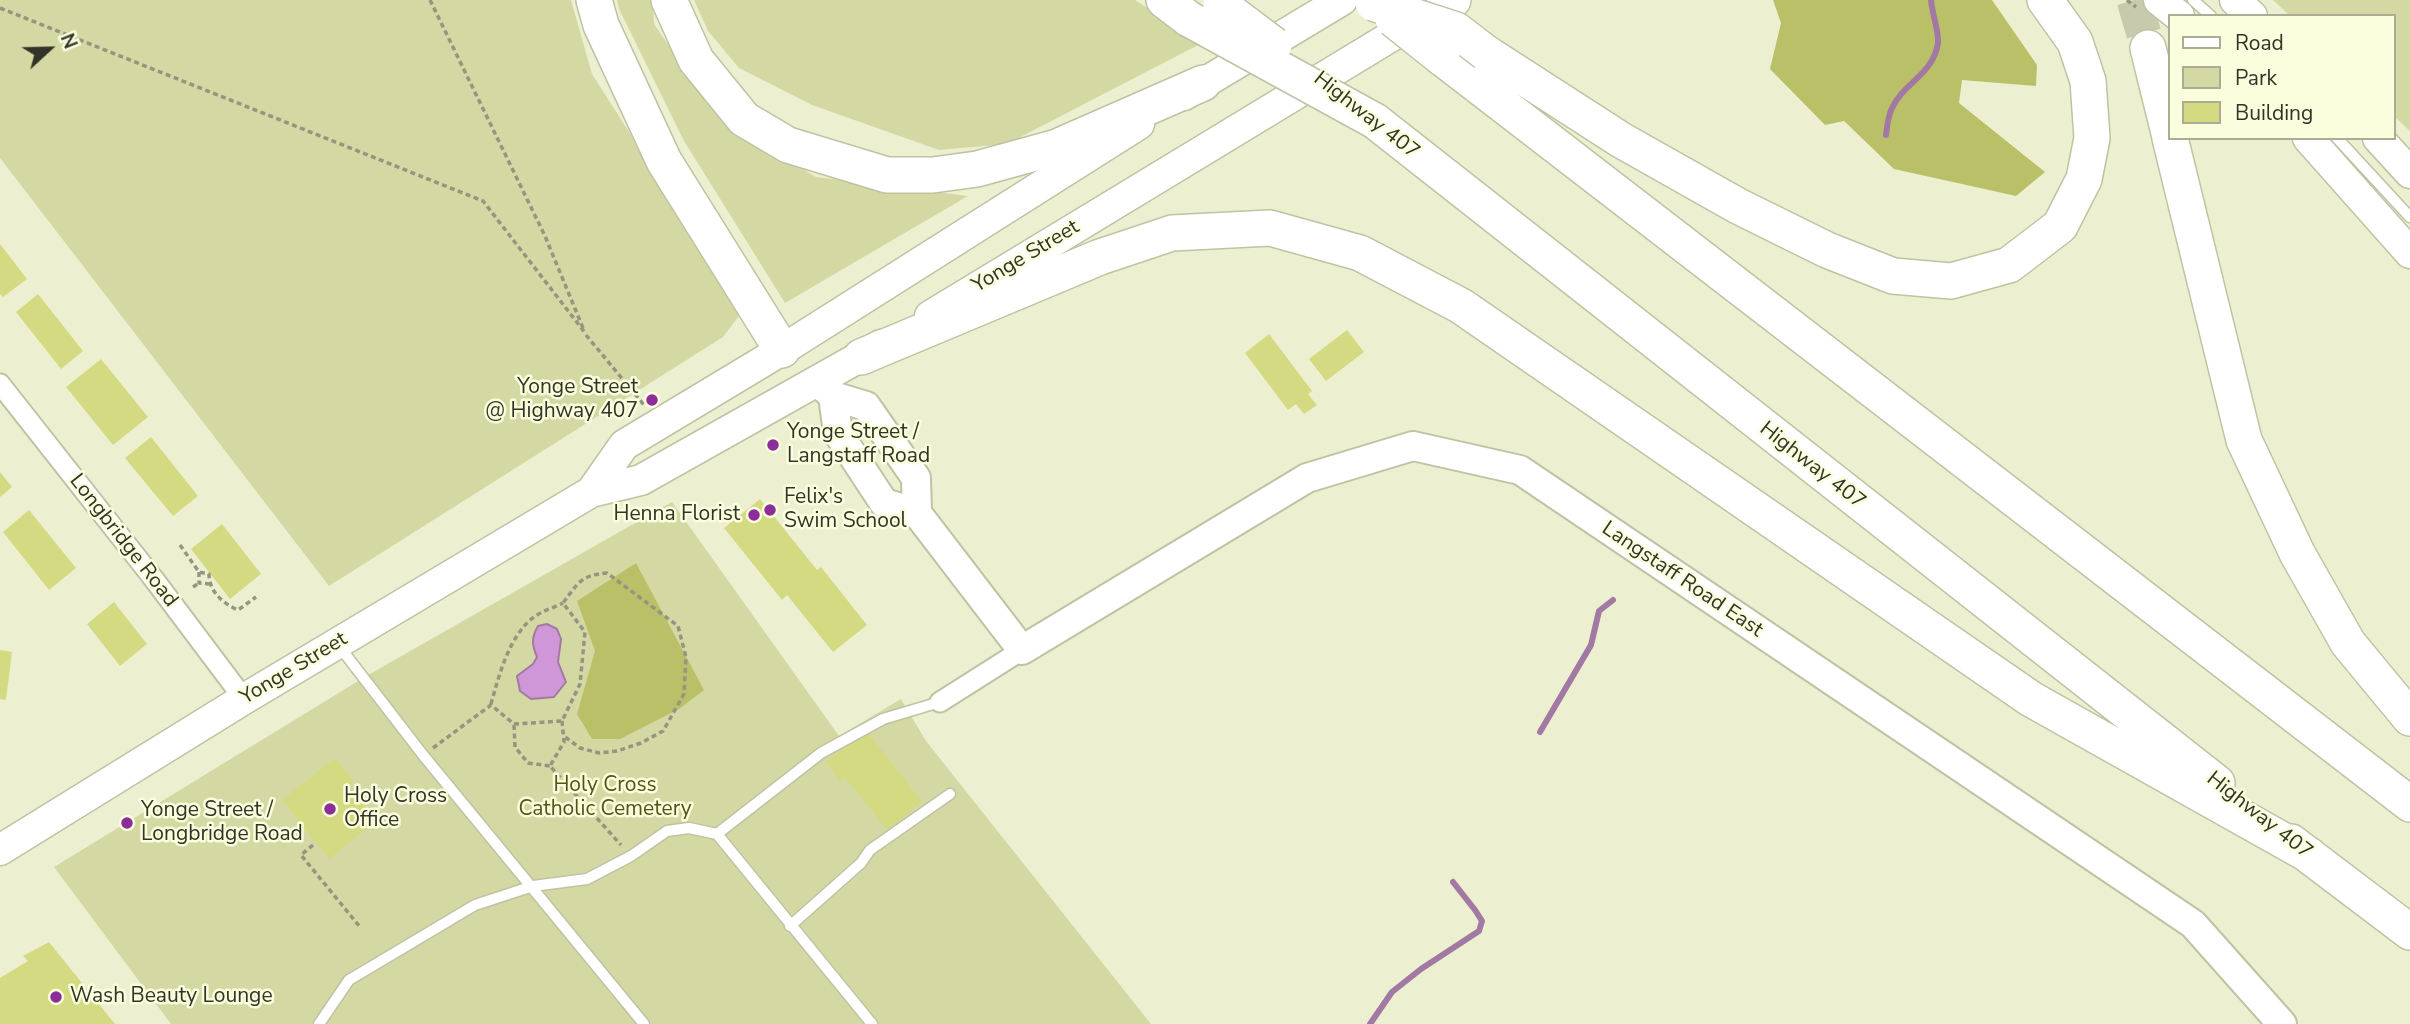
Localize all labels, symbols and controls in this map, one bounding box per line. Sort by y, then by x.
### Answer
north arrow [14,14,84,84]
legend [2168,14,2396,140]
text: Road [2235,29,2284,57]
text: N [54,30,83,53]
text: Park [2235,64,2277,92]
street label: Highway 407 [1308,67,1424,165]
text: Building [2235,99,2313,127]
street label: Yonge Street [968,215,1084,299]
place label: Yonge Street @ Highway 407 [485,375,638,425]
marker: Yonge Street @ Highway 407 [644,392,660,408]
street label: Highway 407 [1754,417,1870,515]
place label: Yonge Street / Langstaff Road [787,420,930,470]
marker: Yonge Street / Langstaff Road [765,437,781,453]
street label: Longbridge Road [63,469,183,613]
place label: Felix's Swim School [784,485,907,535]
place label: Henna Florist [613,502,740,528]
marker: Felix's Swim School [762,502,778,518]
marker: Henna Florist [746,507,762,523]
street label: Langstaff Road East [1597,517,1767,643]
street label: Yonge Street [236,627,352,711]
street label: Highway 407 [2201,767,2317,865]
park label: Holy Cross Catholic Cemetery [518,773,692,823]
place label: Holy Cross Office [344,784,447,834]
place label: Yonge Street / Longbridge Road [141,798,303,848]
marker: Holy Cross Office [322,801,338,817]
marker: Yonge Street / Longbridge Road [119,815,135,831]
place label: Wash Beauty Lounge [70,984,273,1010]
marker: Wash Beauty Lounge [48,989,64,1005]

